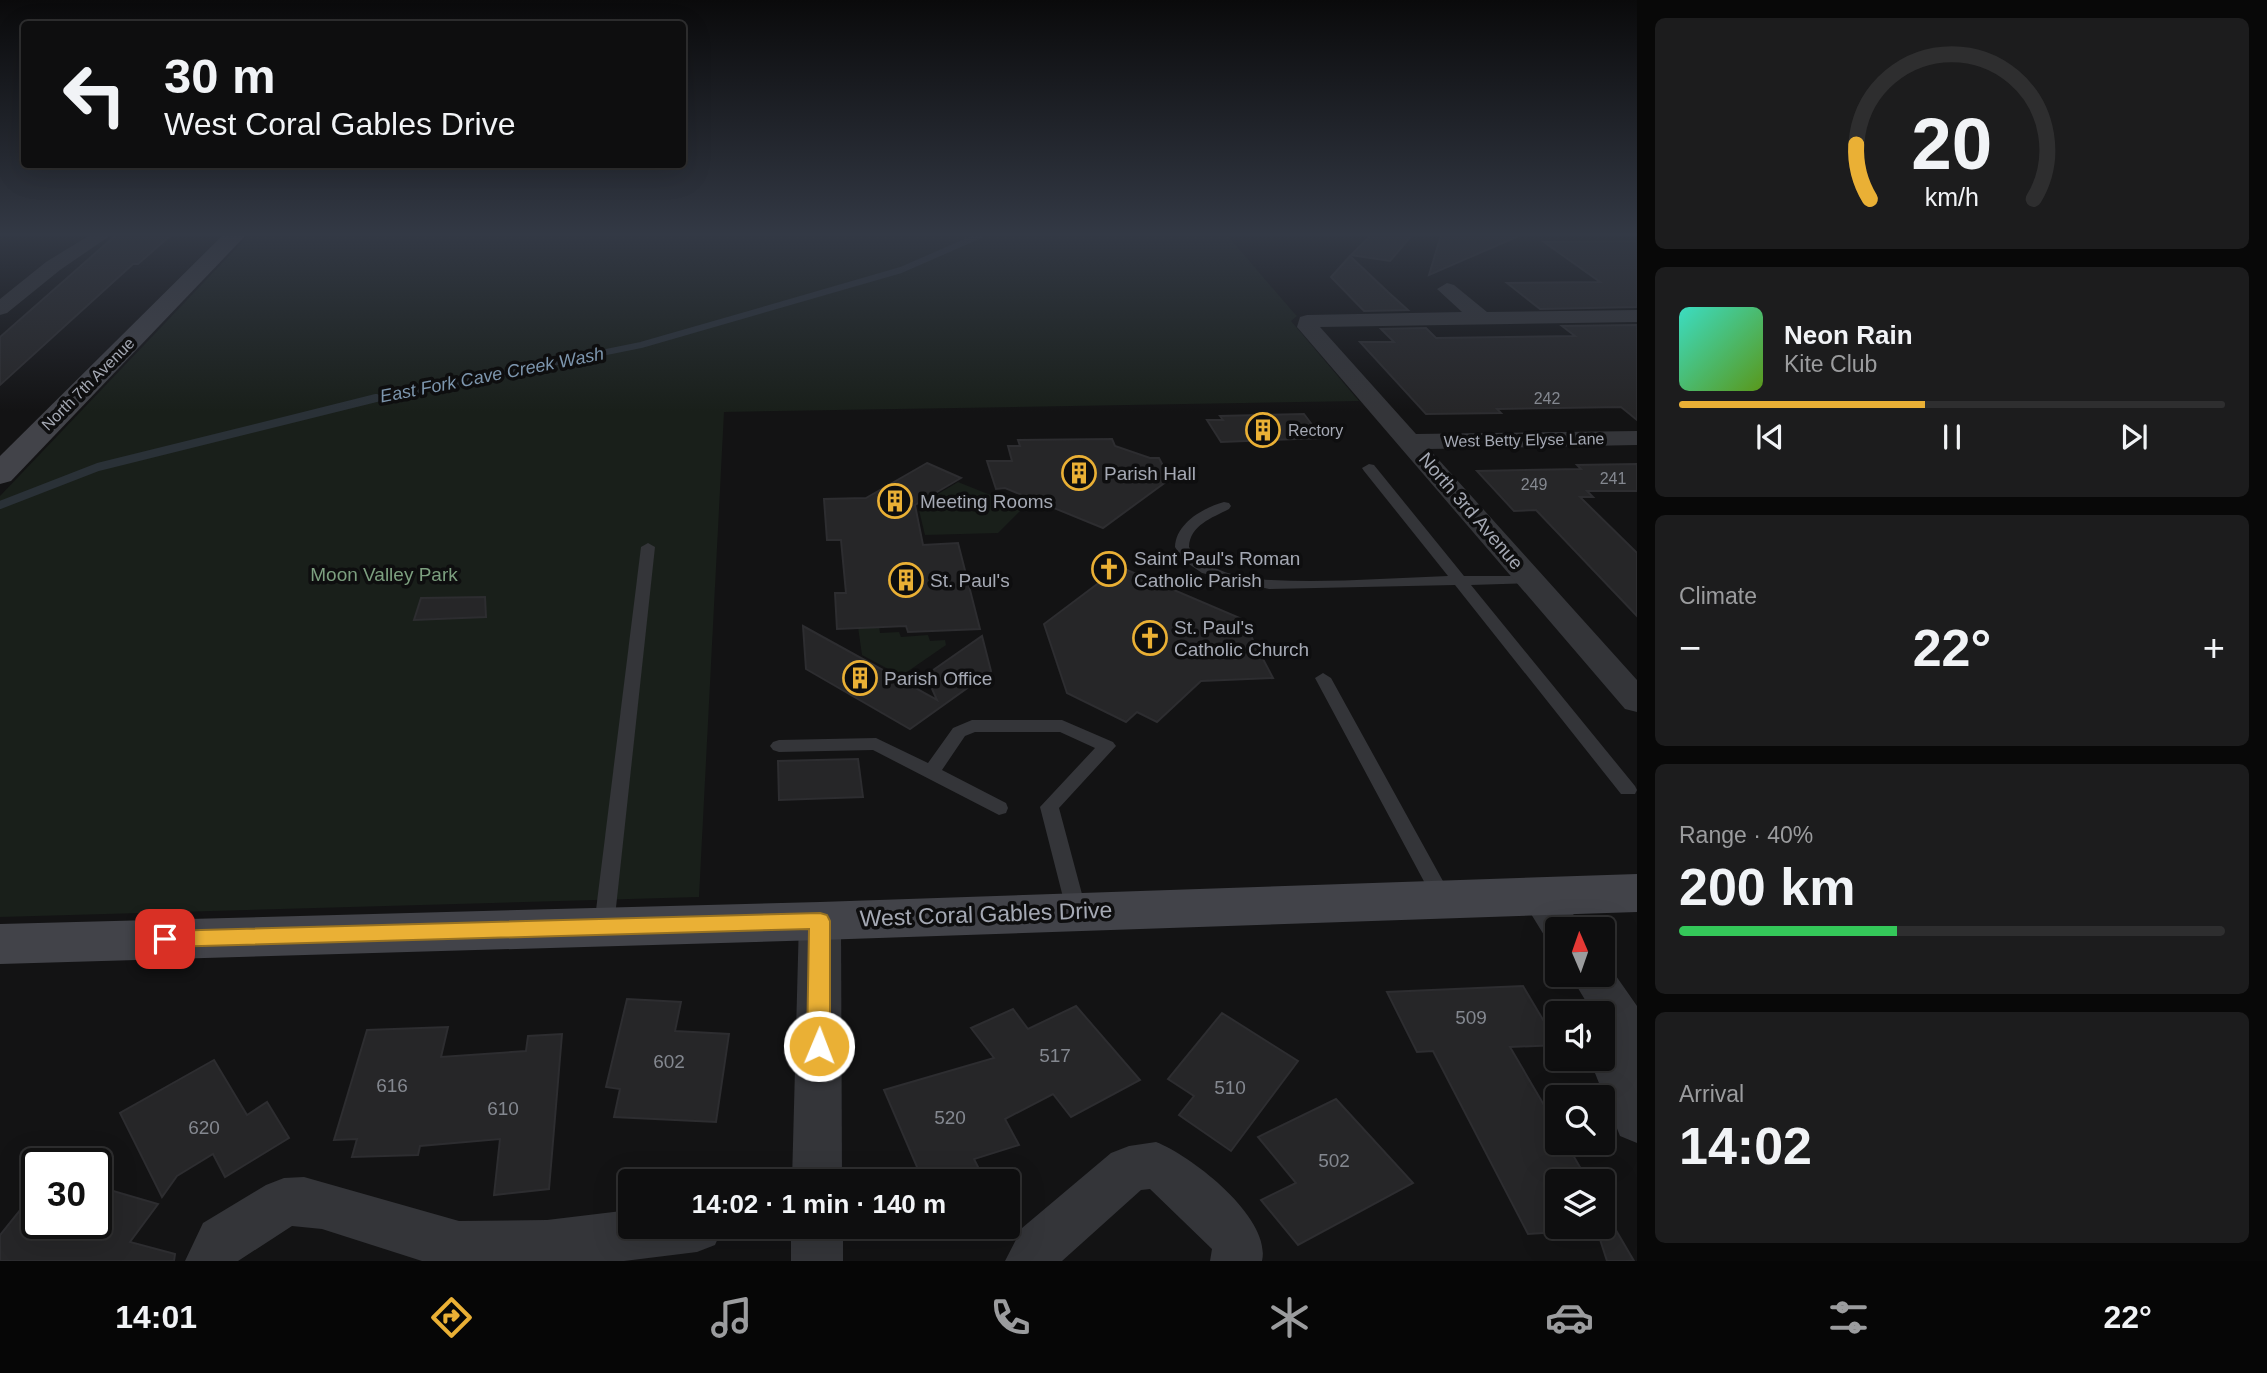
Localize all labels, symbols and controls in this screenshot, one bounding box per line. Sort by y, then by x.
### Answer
icon: left [49,49,140,140]
text: 30 m [164,49,276,103]
text: 20 [1912,104,1992,185]
text: West Coral Gables Drive [164,106,516,142]
text: km/h [1925,183,1979,211]
text: Neon Rain [1784,320,1913,350]
street label: North 7th Avenue [38,334,138,434]
water label: East Fork Cave Creek Wash [378,343,606,407]
text: Kite Club [1784,351,1877,377]
house number: 242 [1534,390,1560,407]
building icon: Rectory [1244,411,1282,449]
icon: previous [1751,418,1789,456]
icon: pause [1933,418,1971,456]
icon: next [2115,418,2153,456]
place label: Rectory [1288,422,1343,439]
street label: West Betty Elyse Lane [1444,430,1605,450]
street label: North 3rd Avenue [1415,448,1527,574]
building icon: Parish Hall [1060,454,1098,492]
place label: Parish Hall [1104,463,1196,484]
house number: 241 [1600,470,1626,487]
house number: 249 [1521,476,1547,493]
building icon: Meeting Rooms [876,482,914,520]
place label: Meeting Rooms [920,491,1053,512]
place label: Saint Paul's Roman Catholic Parish [1134,548,1300,591]
church icon: Saint Paul's Roman Catholic Parish [1090,550,1128,588]
building icon: St. Paul's [887,561,925,599]
park label: Moon Valley Park [310,564,458,585]
place label: St. Paul's [930,570,1010,591]
text: Climate [1679,583,1757,609]
place label: St. Paul's Catholic Church [1174,617,1309,660]
church icon: St. Paul's Catholic Church [1131,619,1169,657]
text: 22° [1913,619,1991,677]
text: − [1679,627,1701,669]
text: + [2203,627,2225,669]
building icon: Parish Office [841,659,879,697]
place label: Parish Office [884,668,992,689]
text: Range · 40% [1679,822,1813,848]
text: 200 km [1679,858,1855,916]
street label: West Coral Gables Drive [859,897,1113,931]
pin [135,909,195,969]
north arrow [1545,917,1615,987]
map controls [1545,917,1615,1239]
icon: arrive [146,920,184,958]
button: sound [1545,1001,1615,1071]
house number: 509 [1455,1007,1487,1028]
position arrow [782,1009,856,1083]
house number: 517 [1039,1045,1071,1066]
house number: 602 [653,1051,685,1072]
house number: 616 [376,1075,408,1096]
house number: 510 [1214,1077,1246,1098]
text: Arrival [1679,1081,1744,1107]
button: search [1545,1085,1615,1155]
house number: 610 [487,1098,519,1119]
house number: 520 [934,1107,966,1128]
house number: 620 [188,1117,220,1138]
text: 14:02 [1679,1117,1812,1175]
speed limit sign: 30 [21,1148,112,1239]
house number: 502 [1318,1150,1350,1171]
button: layers [1545,1169,1615,1239]
text: 14:02 · 1 min · 140 m [692,1189,946,1219]
icon: directions [427,1293,476,1342]
icon: music [707,1293,756,1342]
icon: phone [986,1293,1035,1342]
icon: climate [1265,1293,1314,1342]
icon: car [1545,1293,1594,1342]
icon: filters [1824,1293,1873,1342]
text: 14:01 [115,1299,197,1335]
text: 22° [2103,1299,2152,1335]

